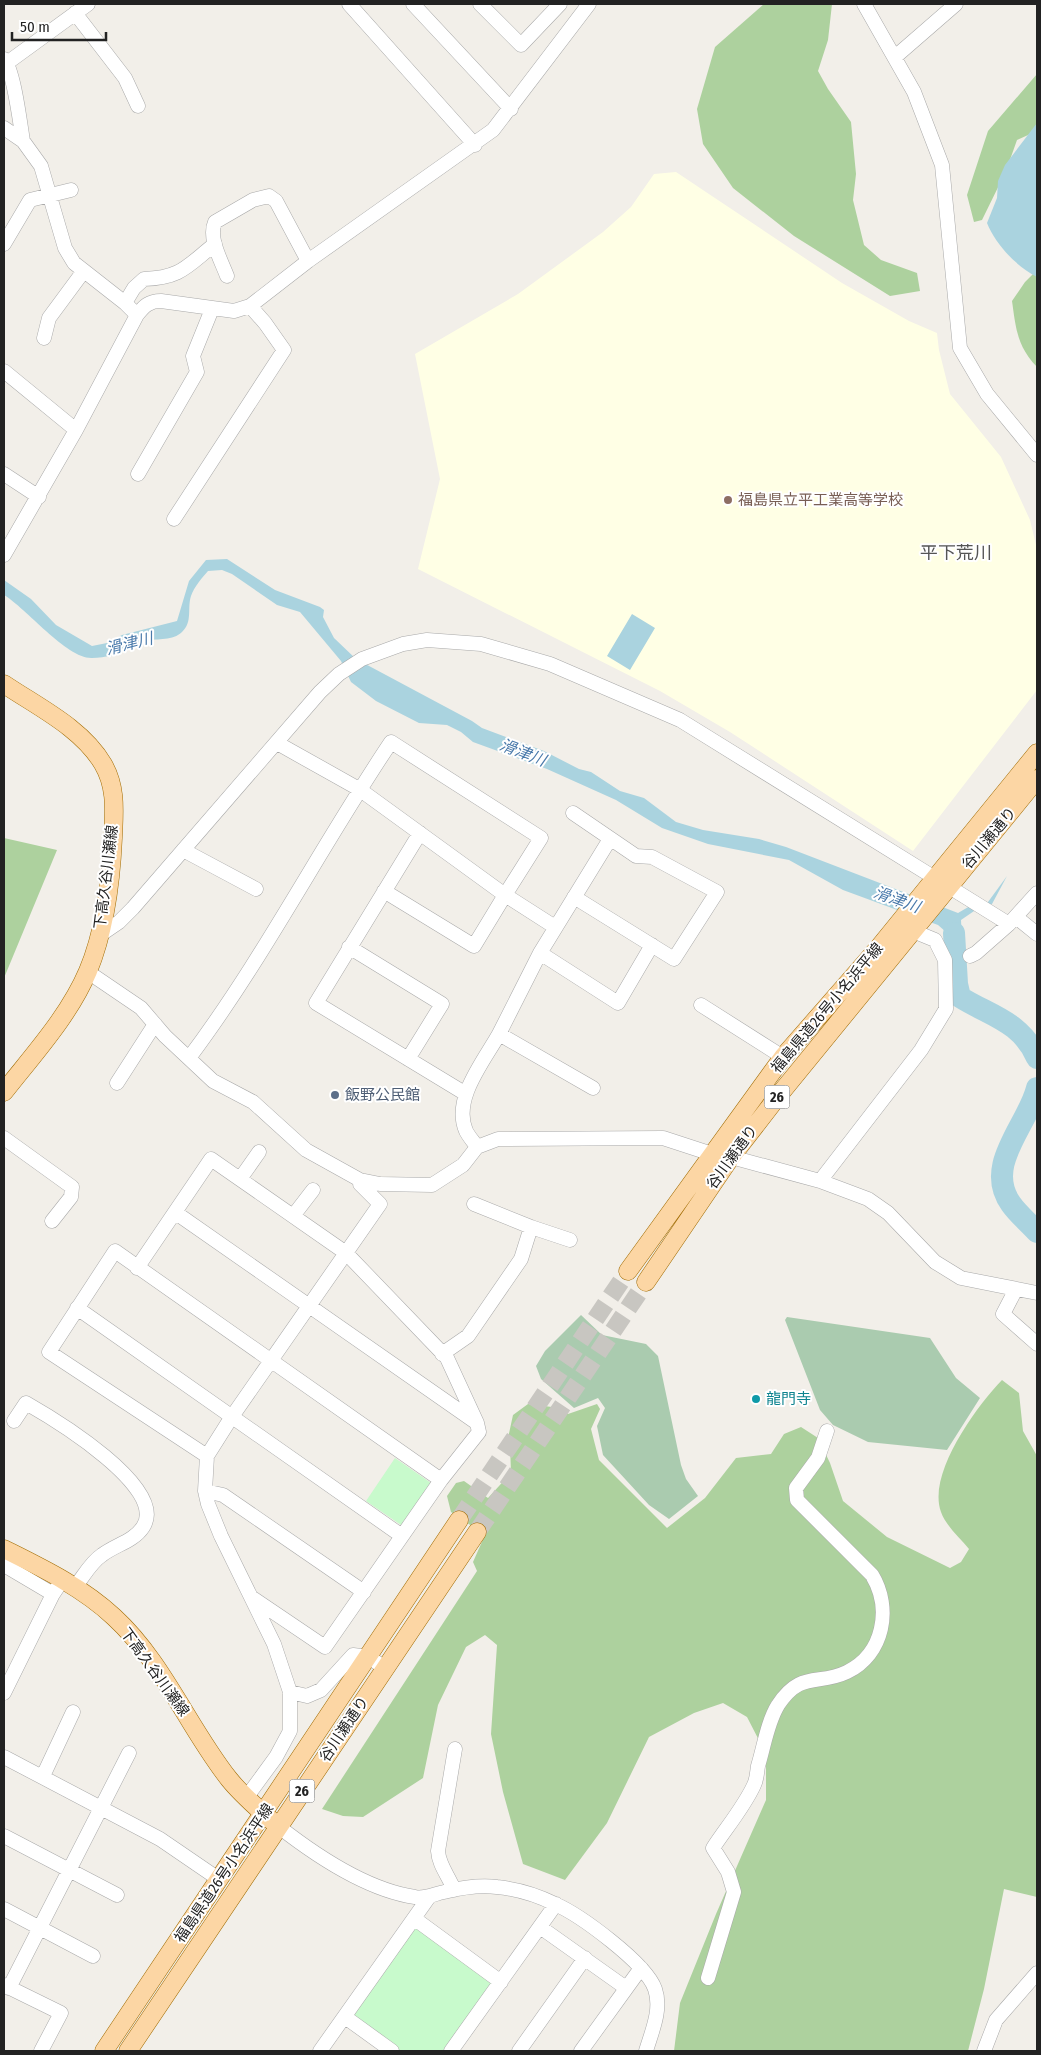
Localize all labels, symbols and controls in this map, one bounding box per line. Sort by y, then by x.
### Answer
scale bar [12,10,106,42]
text: 50 m [20,18,50,36]
place label: 福島県立平工業高等学校 [738,491,903,509]
marker: 福島県立平工業高等学校 [722,494,734,506]
district label: 平下荒川 [920,542,992,564]
water label: 滑津川 [104,628,157,659]
water label: 滑津川 [497,735,550,771]
street label: 谷川瀬通り [958,803,1020,873]
street label: 下高久谷川瀬線 [91,824,121,930]
water label: 滑津川 [871,882,925,917]
street label: 福島県道26号小名浜平線 [767,939,887,1077]
place label: 飯野公民館 [345,1086,420,1104]
road number: 26 [764,1086,790,1108]
marker: 飯野公民館 [329,1089,341,1101]
street label: 谷川瀬通り [703,1121,761,1193]
place label: 龍門寺 [766,1390,811,1408]
marker: 龍門寺 [750,1393,762,1405]
street label: 下高久谷川瀬線 [117,1624,193,1720]
street label: 谷川瀬通り [316,1693,372,1765]
road number: 26 [290,1780,314,1802]
street label: 福島県道26号小名浜平線 [171,1800,277,1946]

